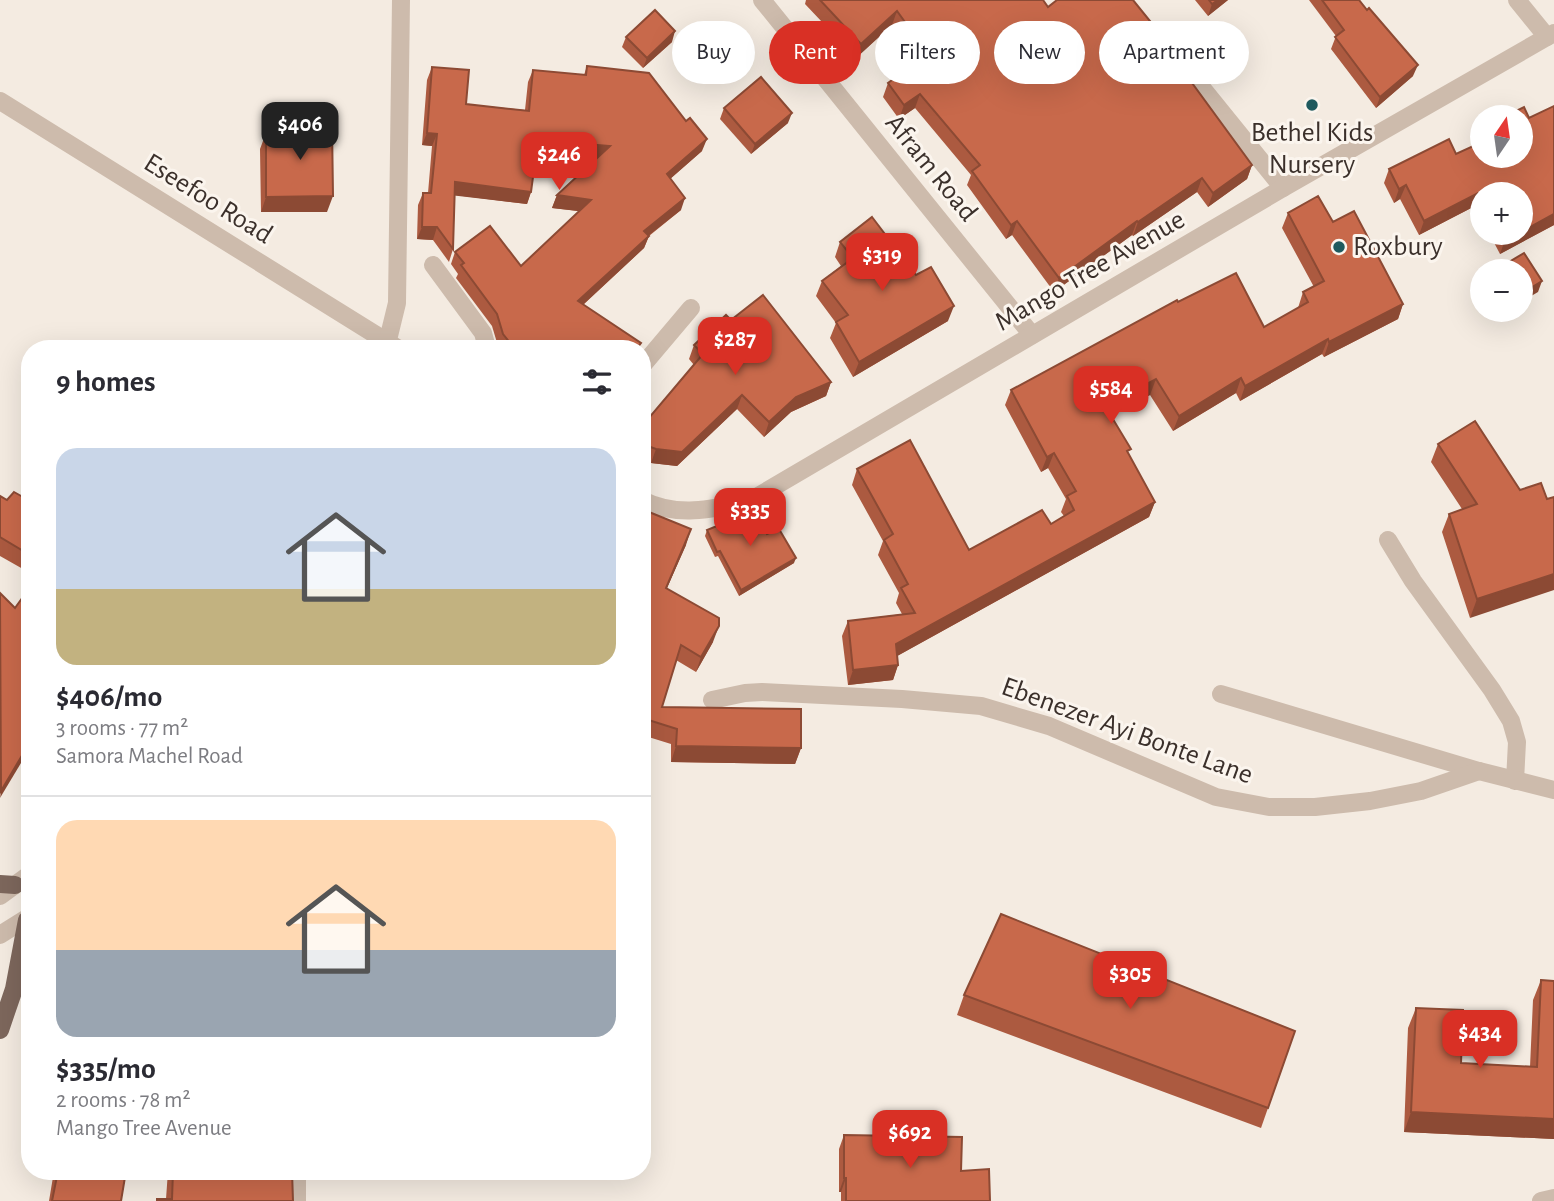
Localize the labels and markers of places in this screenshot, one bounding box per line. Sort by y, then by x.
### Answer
marker: Bethel Kids Nursery [1304,97,1320,113]
pin: $406 [259,102,341,162]
place label: Bethel Kids Nursery [1251,119,1373,179]
pin: $246 [518,132,600,192]
pin: $319 [841,233,923,293]
place label: Roxbury [1353,233,1443,261]
marker: Roxbury [1331,239,1347,255]
pin: $287 [694,318,776,377]
pin: $584 [1070,366,1152,426]
pin: $335 [709,489,791,548]
pin: $305 [1089,951,1171,1011]
pin: $434 [1439,1010,1521,1070]
pin: $692 [869,1110,951,1170]

